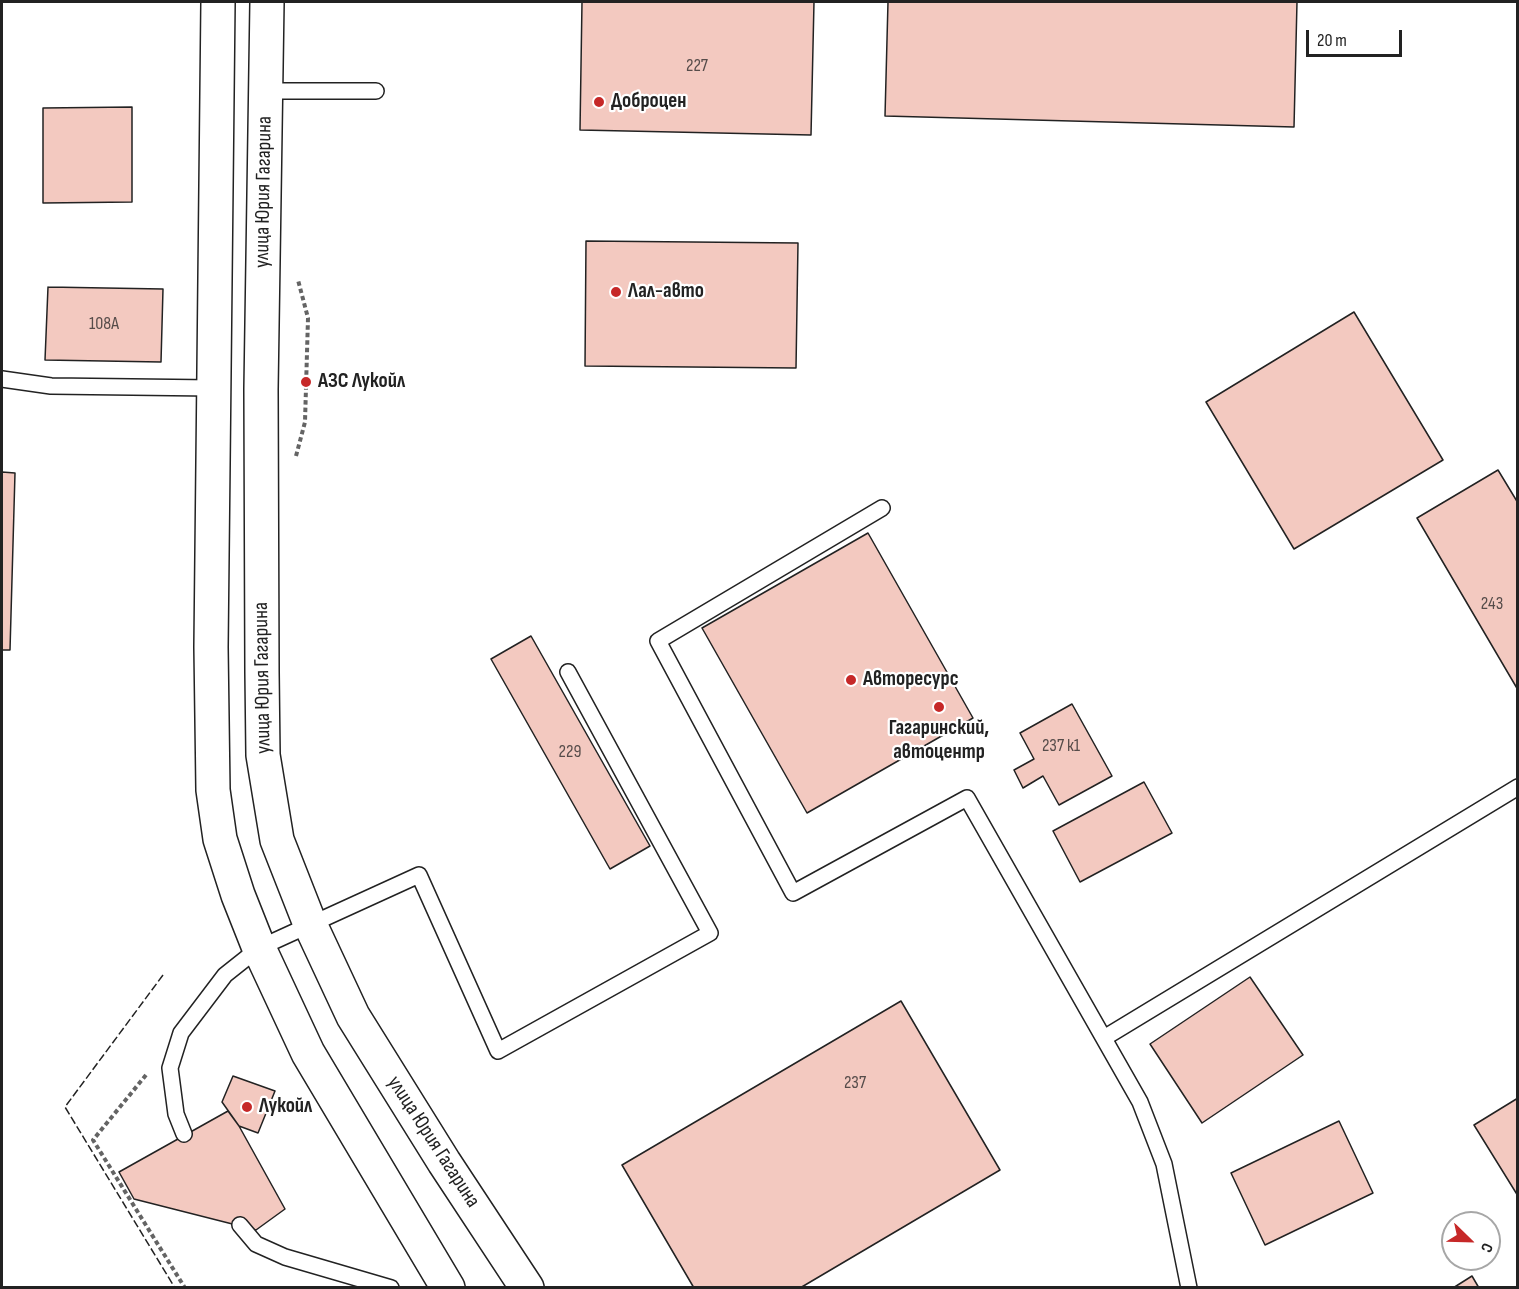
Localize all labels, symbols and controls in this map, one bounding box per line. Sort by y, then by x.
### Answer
scale bar [1309,18,1405,56]
text: 20 m [1317,30,1347,51]
house number: 227 [686,55,708,77]
place label: Доброцен [611,89,686,115]
marker: Доброцен [592,95,606,109]
street label: улица Юрия Гагарина [250,116,278,268]
place label: Лал-авто [628,279,704,305]
marker: Лал-авто [609,285,623,299]
house number: 108А [89,313,119,335]
place label: АЗС Лукойл [318,369,405,395]
marker: АЗС Лукойл [299,375,313,389]
house number: 243 [1481,593,1503,615]
street label: улица Юрия Гагарина [249,602,277,754]
place label: Авторесурс [863,667,959,693]
marker: Авторесурс [844,673,858,687]
marker: Гагаринский, автоцентр [932,700,946,714]
place label: Гагаринский, автоцентр [889,716,989,766]
house number: 237 к1 [1042,735,1080,757]
house number: 229 [559,741,581,763]
street label: улица Юрия Гагарина [381,1071,485,1213]
house number: 237 [844,1072,866,1094]
place label: Лукойл [259,1094,312,1120]
marker: Лукойл [240,1100,254,1114]
north arrow [1441,1211,1501,1271]
text: С [1476,1240,1497,1255]

